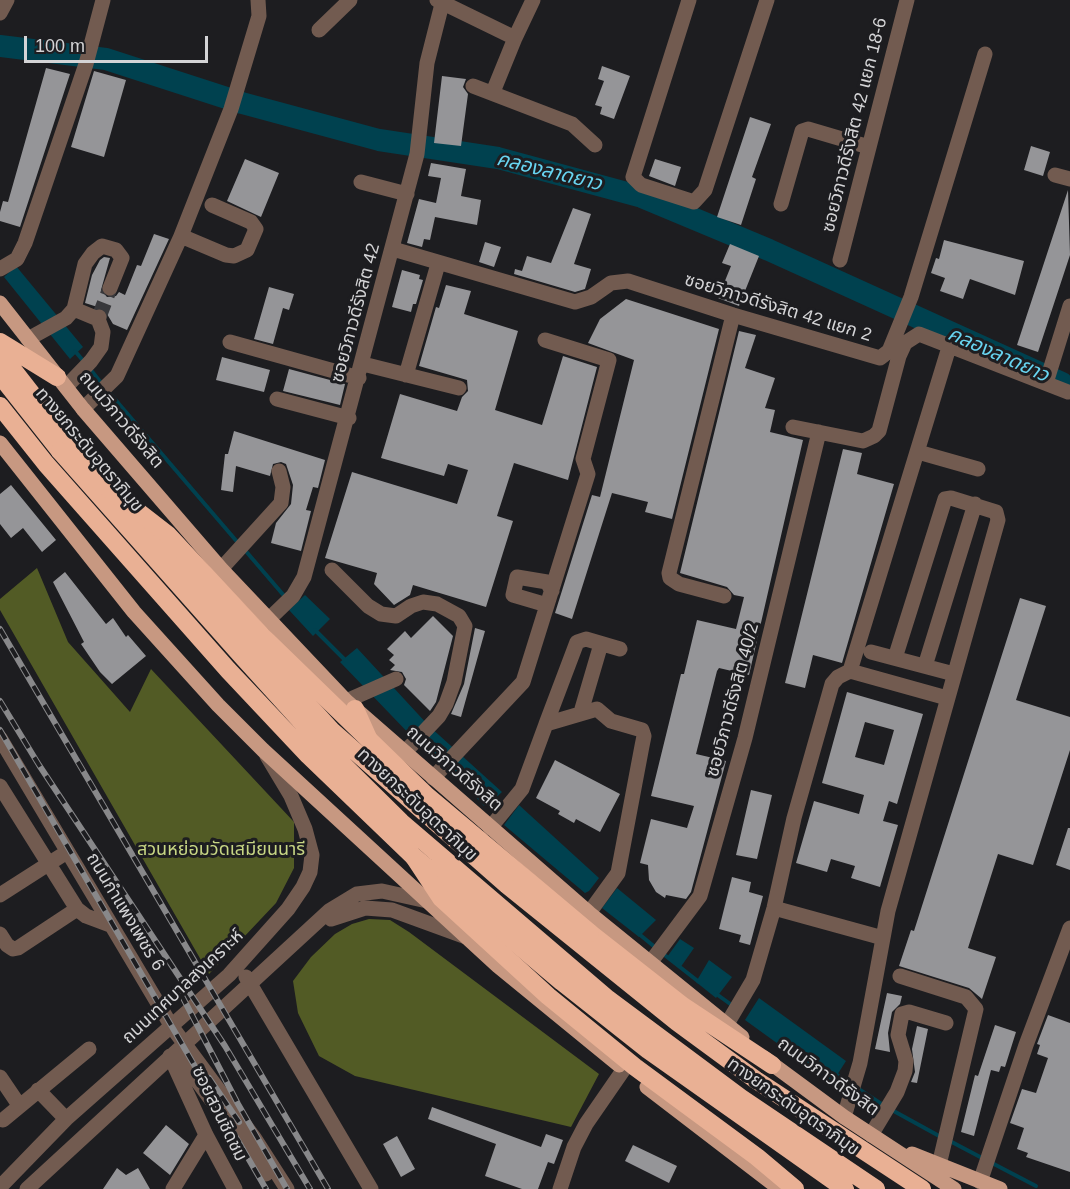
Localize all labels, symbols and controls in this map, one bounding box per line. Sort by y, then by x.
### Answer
street label: ซอยวิภาวดีรังสิต 42 แยก 18-6 [818,15,892,235]
scale bar [27,24,212,62]
text: 100 m [35,36,85,56]
water label: คลองลาดยาว [494,147,604,197]
street label: ซอยวิภาวดีรังสิต 42 [327,241,385,385]
street label: ซอยวิภาวดีรังสิต 42 แยก 2 [682,269,874,347]
water label: คลองลาดยาว [944,322,1052,388]
street label: ถนนวิภาวดีรังสิต [74,367,168,473]
street label: ทางยกระดับอุตราภิมุข [31,383,147,517]
street label: ซอยวิภาวดีรังสิต 40/2 [702,621,764,779]
street label: ถนนวิภาวดีรังสิต [402,721,506,817]
street label: ทางยกระดับอุตราภิมุข [353,744,481,866]
park label: สวนหย่อมวัดเสมียนนารี [137,839,305,861]
street label: ถนนกำแพงเพชร 6 [81,849,169,975]
street label: ถนนเทศบาลสงเคราะห์ [118,925,248,1049]
street label: ถนนวิภาวดีรังสิต [773,1033,883,1121]
street label: ทางยกระดับอุตราภิมุข [723,1053,863,1161]
street label: ซอยสวนชิดชม [187,1063,251,1165]

